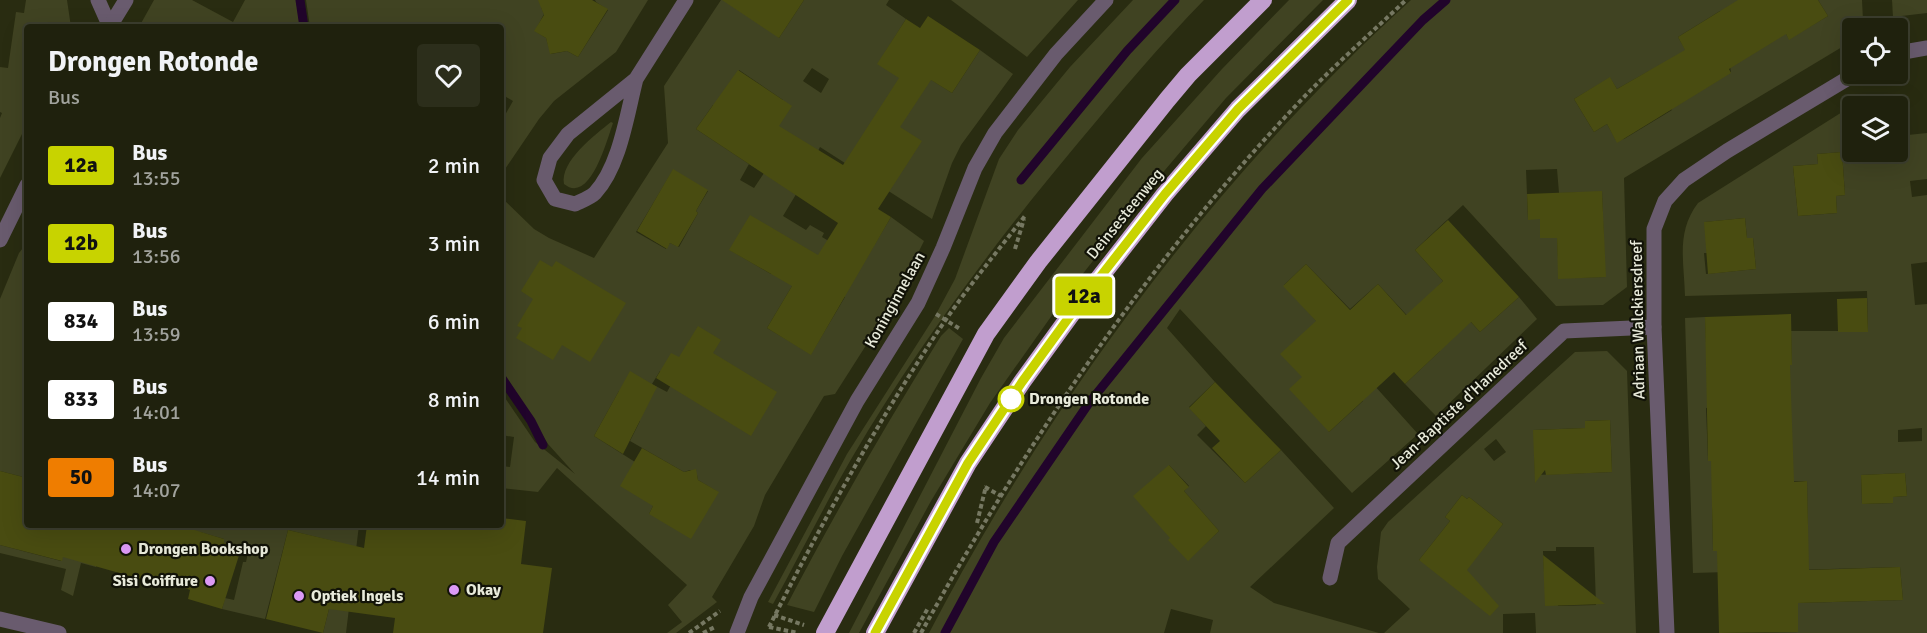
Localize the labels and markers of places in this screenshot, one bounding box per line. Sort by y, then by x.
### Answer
marker: Drongen Rotonde [998,386,1024,412]
place label: Drongen Rotonde [1029,389,1149,409]
place label: Drongen Bookshop [138,539,269,559]
marker: Drongen Bookshop [119,542,133,556]
place label: Sisi Coiffure [113,571,198,591]
marker: Sisi Coiffure [203,574,217,588]
place label: Okay [466,580,501,600]
marker: Okay [447,583,461,597]
place label: Optiek Ingels [311,586,403,606]
marker: Optiek Ingels [292,589,306,603]

